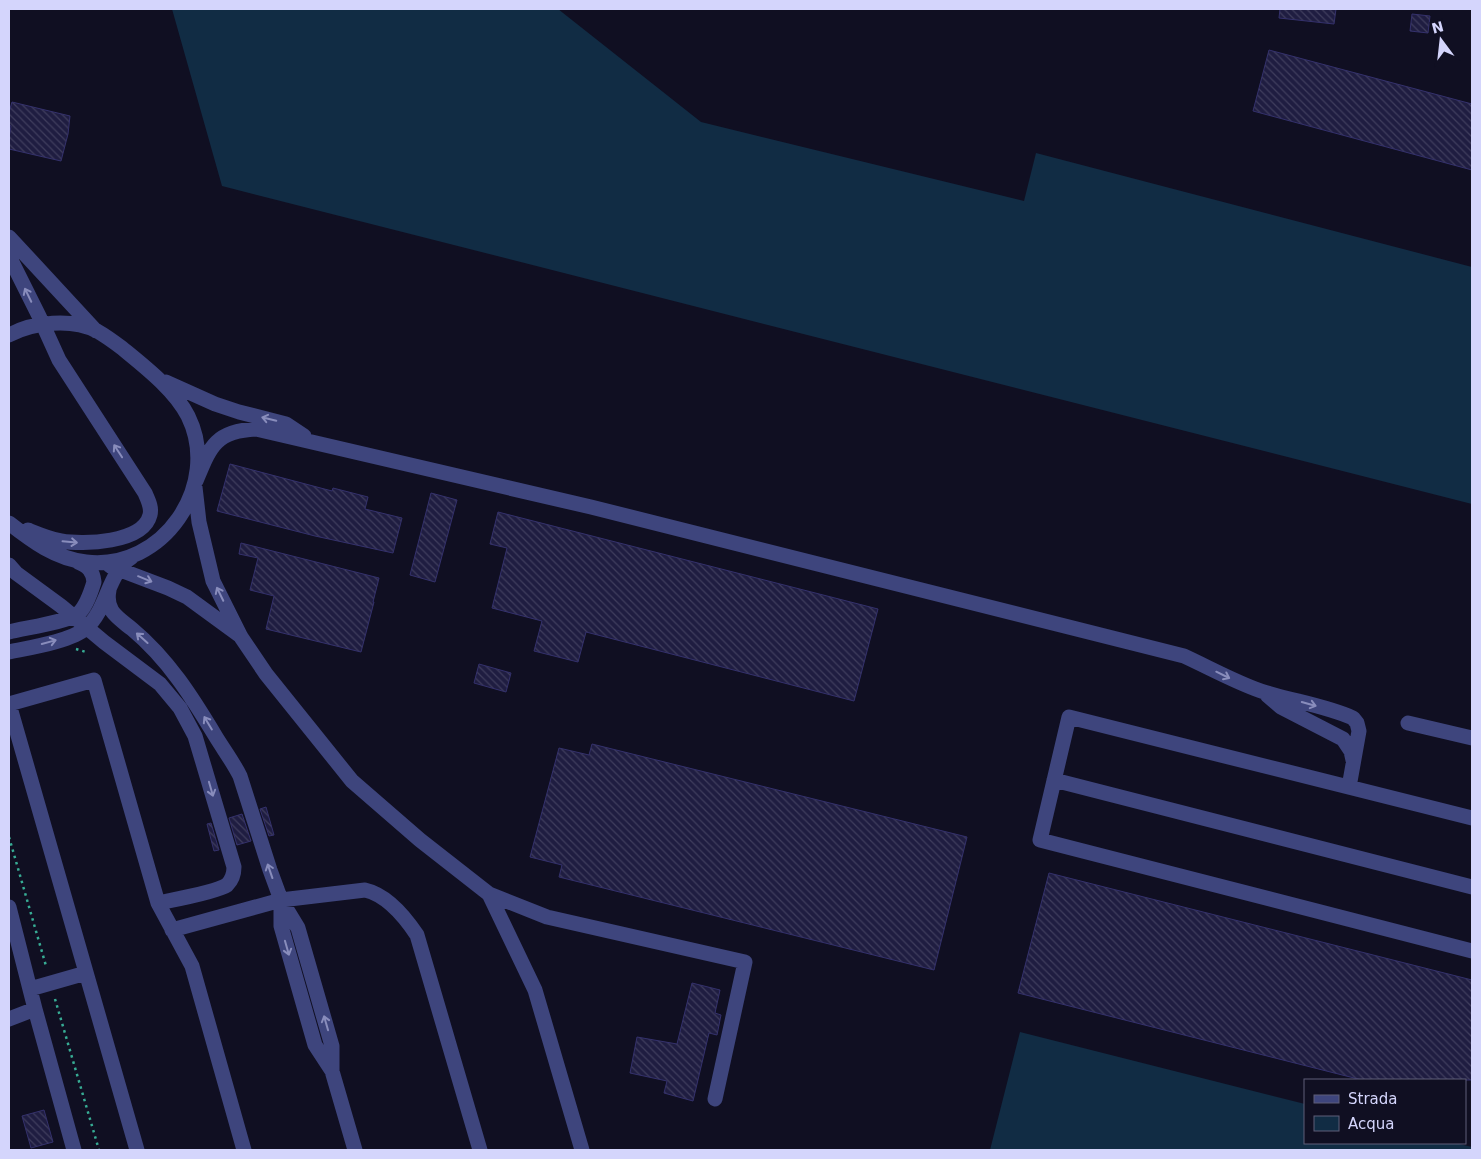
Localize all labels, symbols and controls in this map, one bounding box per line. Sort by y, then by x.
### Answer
north arrow [1416,15,1466,65]
text: N [1430,18,1445,37]
one-way arrow [23,288,32,303]
one-way arrow [261,414,277,423]
one-way arrow [112,444,123,458]
one-way arrow [62,537,78,547]
one-way arrow [137,574,152,584]
one-way arrow [215,586,225,601]
one-way arrow [135,632,148,644]
one-way arrow [40,637,56,647]
one-way arrow [1215,670,1230,680]
one-way arrow [1301,700,1317,709]
one-way arrow [202,716,212,730]
one-way arrow [207,781,217,797]
one-way arrow [265,864,274,880]
one-way arrow [283,939,293,955]
one-way arrow [320,1016,330,1032]
legend [1304,1079,1466,1144]
text: Strada [1348,1090,1397,1108]
text: Acqua [1348,1115,1394,1133]

